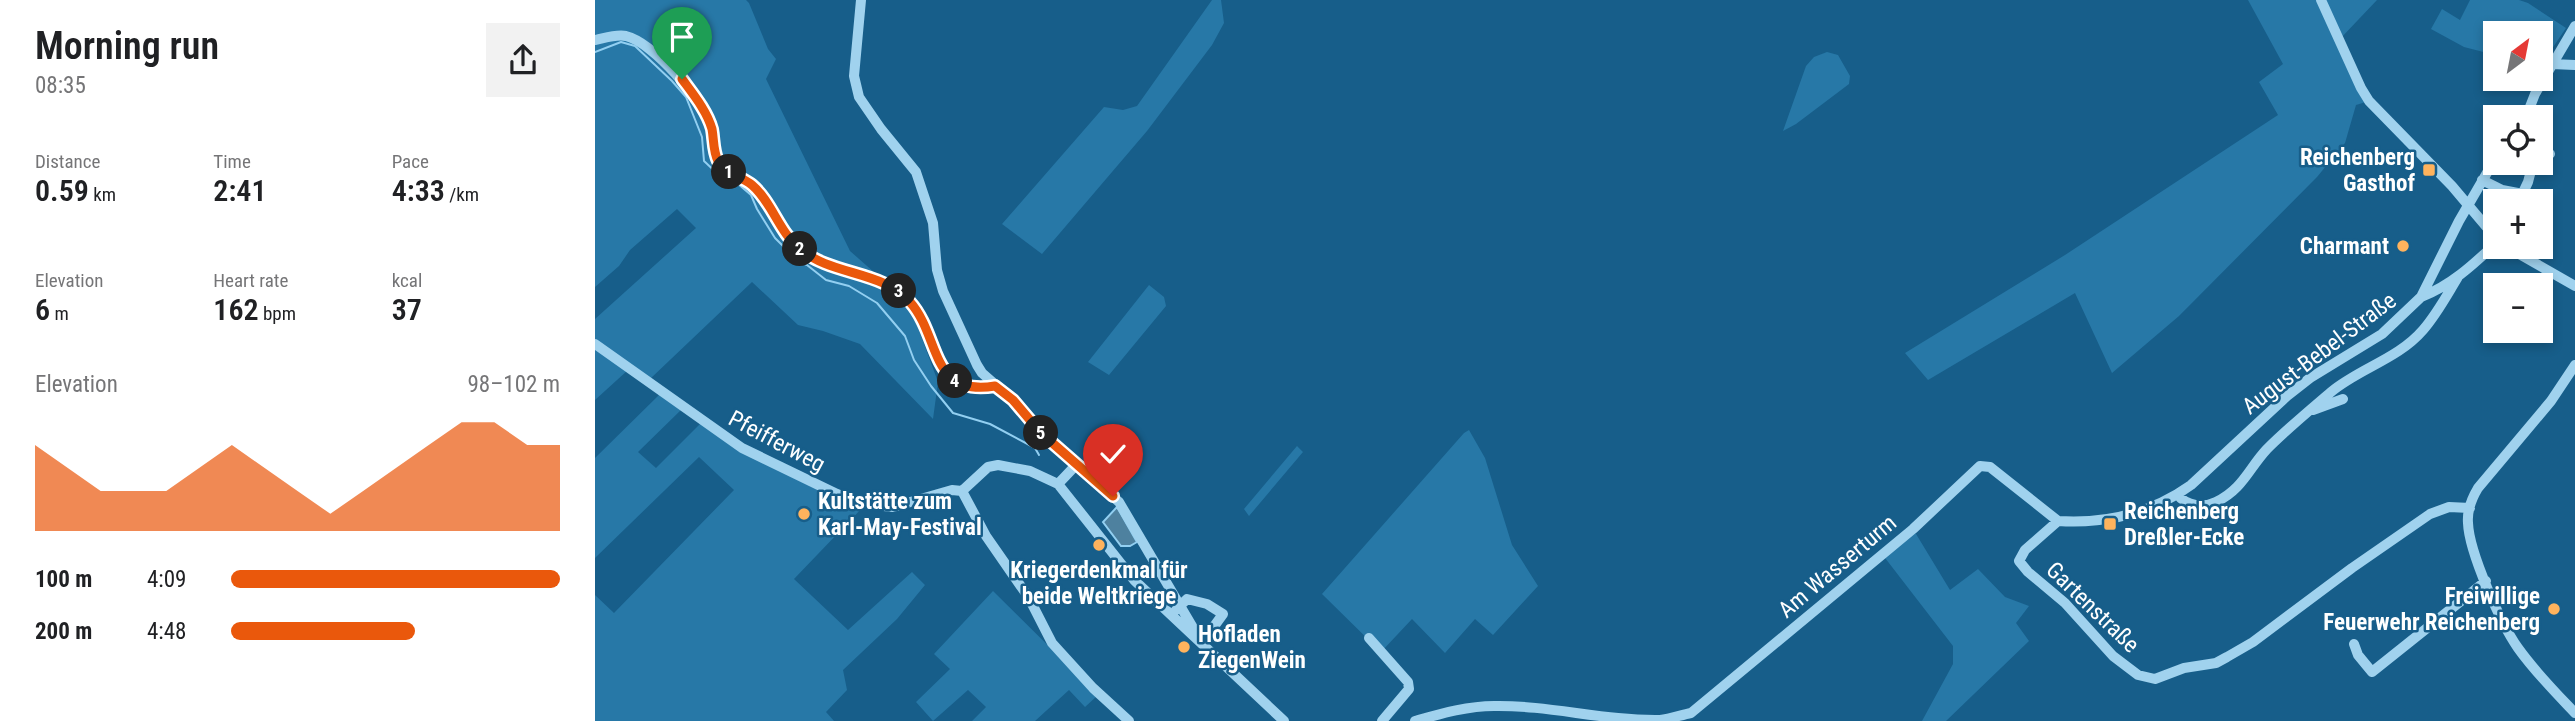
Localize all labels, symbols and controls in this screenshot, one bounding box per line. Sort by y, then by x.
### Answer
pin [652,7,712,79]
icon: arrive [663,18,701,56]
north arrow [2483,21,2553,91]
map controls [2483,21,2553,343]
button: share [486,23,560,97]
text: Morning run [35,24,219,68]
text: 08:35 [35,72,86,99]
button: locate [2483,105,2553,175]
place label: Reichenberg Gasthof [2300,144,2415,197]
text: Distance [35,150,100,173]
text: Time [213,150,251,173]
text: Pace [392,150,429,173]
pin: 1 [711,154,747,190]
text: 1 [724,160,733,183]
marker: Reichenberg Gasthof [2421,162,2437,178]
text: 0.59 [35,173,89,208]
text: 2:41 [213,173,267,208]
text: 4:33 [392,173,445,208]
text: km [89,183,116,206]
text: /km [445,183,479,206]
button: + [2483,189,2553,259]
pin: 2 [783,232,817,266]
place label: Charmant [2300,233,2389,260]
text: 2 [795,237,804,260]
marker: Charmant [2395,238,2411,254]
text: Elevation [35,269,103,292]
text: Heart rate [213,269,288,292]
text: kcal [392,269,422,292]
button: − [2483,273,2553,343]
pin: 3 [881,274,917,308]
text: 3 [894,279,903,302]
street label: August-Bebel-Straße [2237,287,2401,420]
text: 6 [35,292,50,327]
text: 162 [213,292,259,327]
text: 37 [392,292,422,327]
text: m [50,302,69,325]
text: bpm [259,302,296,325]
pin: 4 [937,364,973,398]
text: 4 [950,369,959,392]
text: Elevation [35,371,118,398]
text: 98–102 m [467,371,560,398]
street label: Pfeifferweg [724,405,830,478]
pin: 5 [1023,416,1059,450]
text: 5 [1036,421,1045,444]
pin [1083,424,1143,496]
icon: check [1094,435,1132,473]
place label: Kultstätte zum Karl-May-Festival [818,488,982,541]
place label: Reichenberg Dreßler-Ecke [2124,498,2244,551]
marker: Kultstätte zum Karl-May-Festival [796,506,812,522]
street label: Am Wasserturm [1773,509,1902,624]
marker: Reichenberg Dreßler-Ecke [2102,516,2118,532]
marker: Kriegerdenkmal für beide Weltkriege [1091,537,1107,553]
street label: Gartenstraße [2041,556,2145,658]
place label: Kriegerdenkmal für beide Weltkriege [1010,557,1188,610]
text: 100 m [35,566,92,593]
text: 4:09 [147,566,186,593]
place label: Freiwillige Feuerwehr Reichenberg [2323,583,2540,636]
marker: Freiwillige Feuerwehr Reichenberg [2546,601,2562,617]
text: 200 m [35,618,92,645]
text: 4:48 [147,618,186,645]
place label: Hofladen ZiegenWein [1198,621,1306,674]
marker: Hofladen ZiegenWein [1176,639,1192,655]

